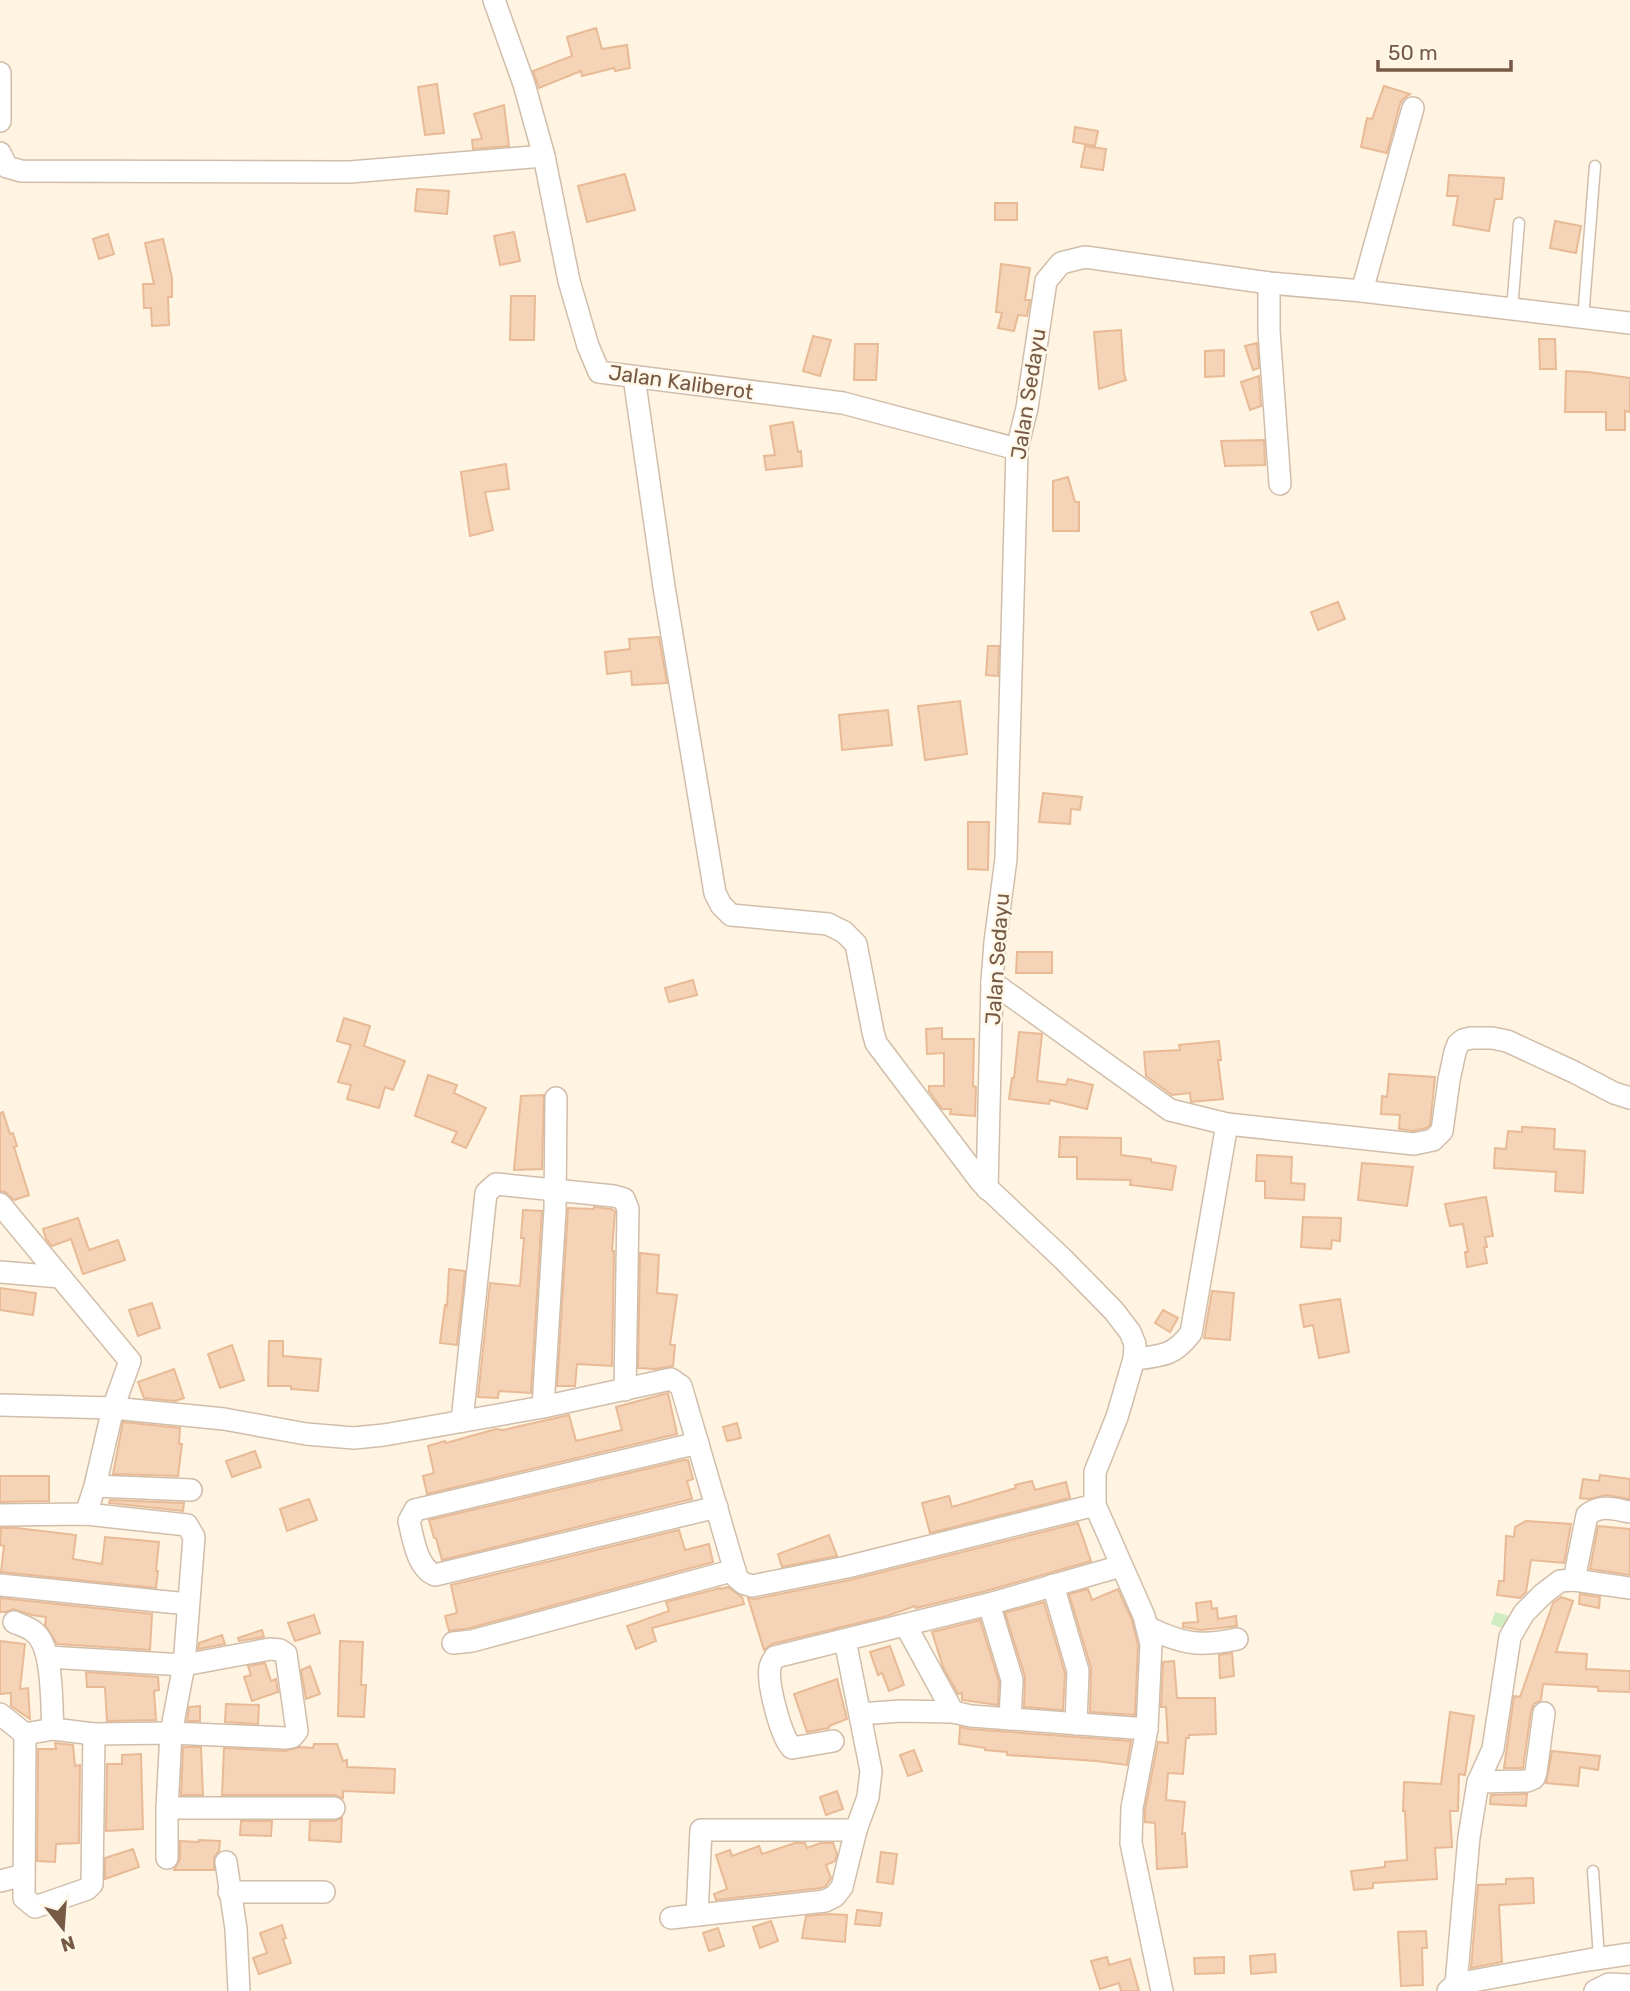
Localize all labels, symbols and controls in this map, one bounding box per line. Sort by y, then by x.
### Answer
scale bar [1378,28,1511,72]
text: 50 m [1388,40,1438,65]
street label: Jalan Sedayu [1005,327,1051,461]
street label: Jalan Kaliberot [607,359,755,405]
street label: Jalan Sedayu [980,892,1014,1026]
north arrow [28,1893,98,1963]
text: N [58,1931,78,1957]

